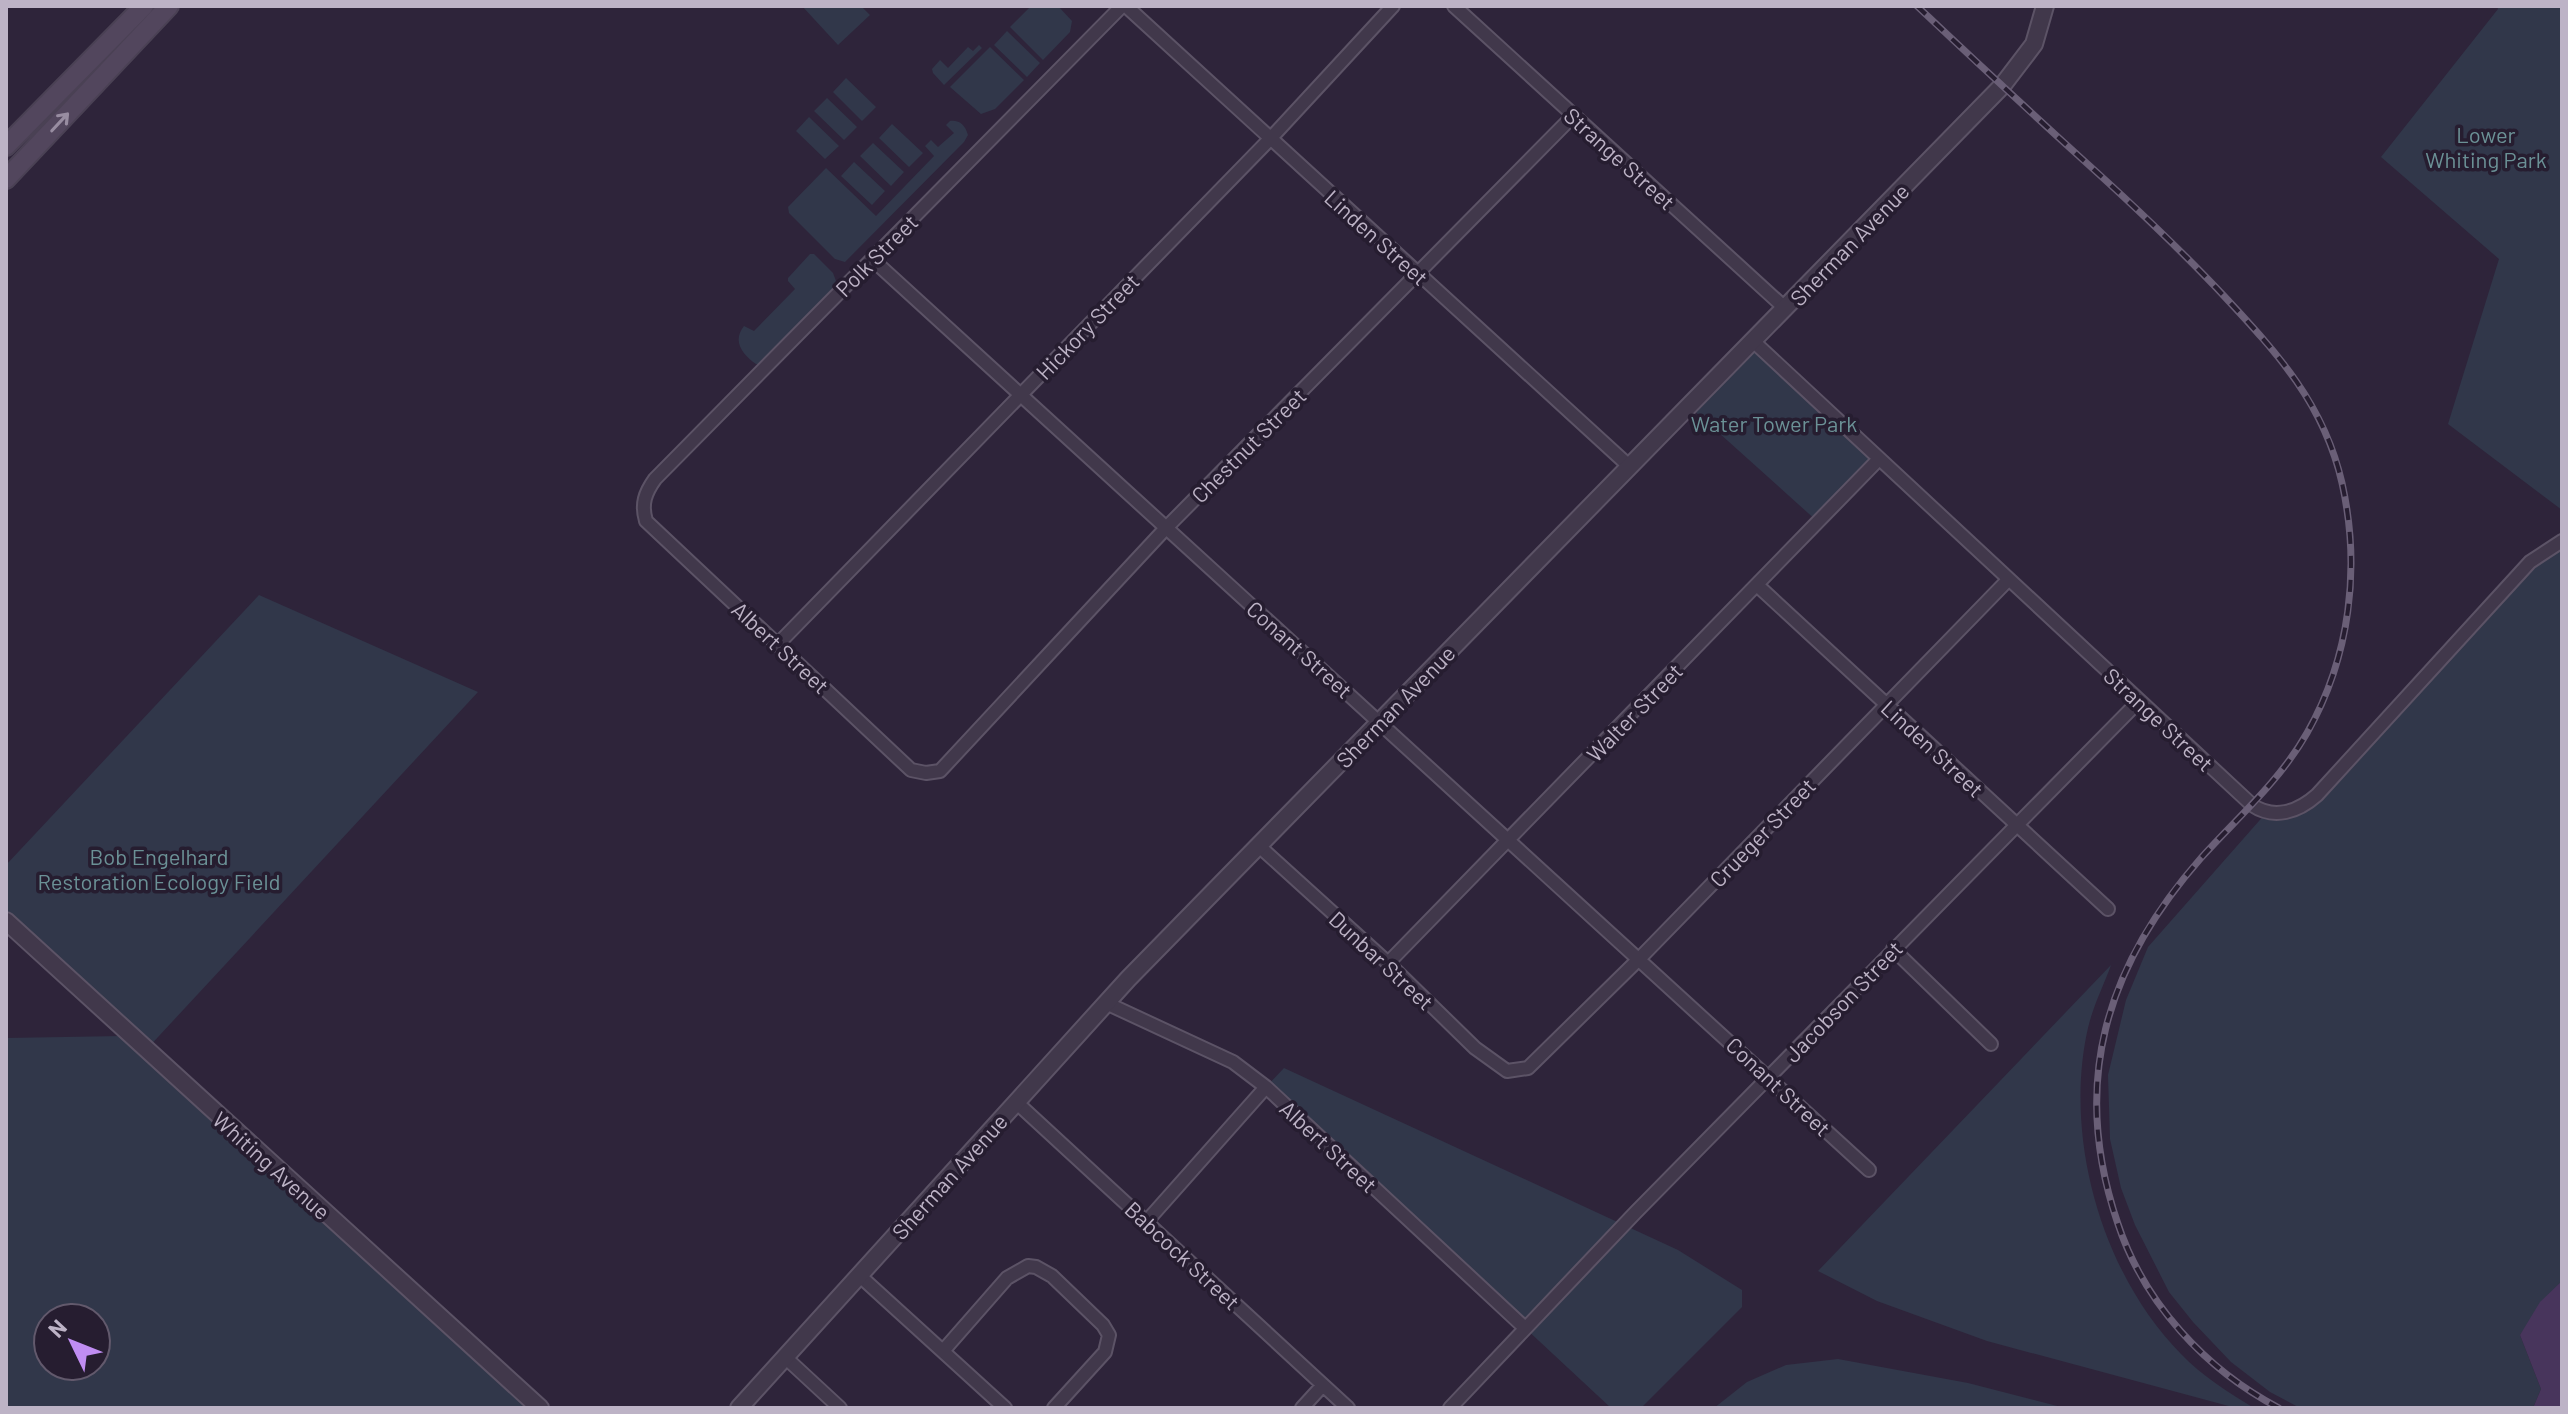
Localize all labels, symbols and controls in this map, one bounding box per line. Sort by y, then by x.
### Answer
street label: Strange Street [1559,102,1681,214]
one-way arrow [50,112,69,132]
park label: Lower Whiting Park [2425,121,2547,172]
street label: Sherman Avenue [1784,177,1914,311]
street label: Linden Street [1320,184,1434,290]
street label: Polk Street [830,209,922,301]
street label: Hickory Street [1030,268,1144,384]
street label: Chestnut Street [1185,382,1311,508]
park label: Water Tower Park [1691,410,1857,436]
street label: Conant Street [1242,595,1358,703]
street label: Albert Street [727,596,835,698]
street label: Sherman Avenue [1330,639,1460,773]
street label: Walter Street [1581,657,1687,767]
street label: Strange Street [2099,662,2219,776]
street label: Linden Street [1877,694,1989,802]
street label: Crueger Street [1704,772,1820,892]
park label: Bob Engelhard Restoration Ecology Field [37,843,281,894]
street label: Dunbar Street [1325,905,1439,1015]
street label: Jacobson Street [1779,935,1907,1067]
street label: Conant Street [1722,1031,1836,1141]
street label: Albert Street [1275,1095,1383,1197]
street label: Whiting Avenue [208,1106,336,1224]
street label: Sherman Avenue [886,1108,1012,1244]
street label: Babcock Street [1120,1195,1246,1315]
north arrow [32,1302,112,1382]
text: N [42,1313,71,1342]

